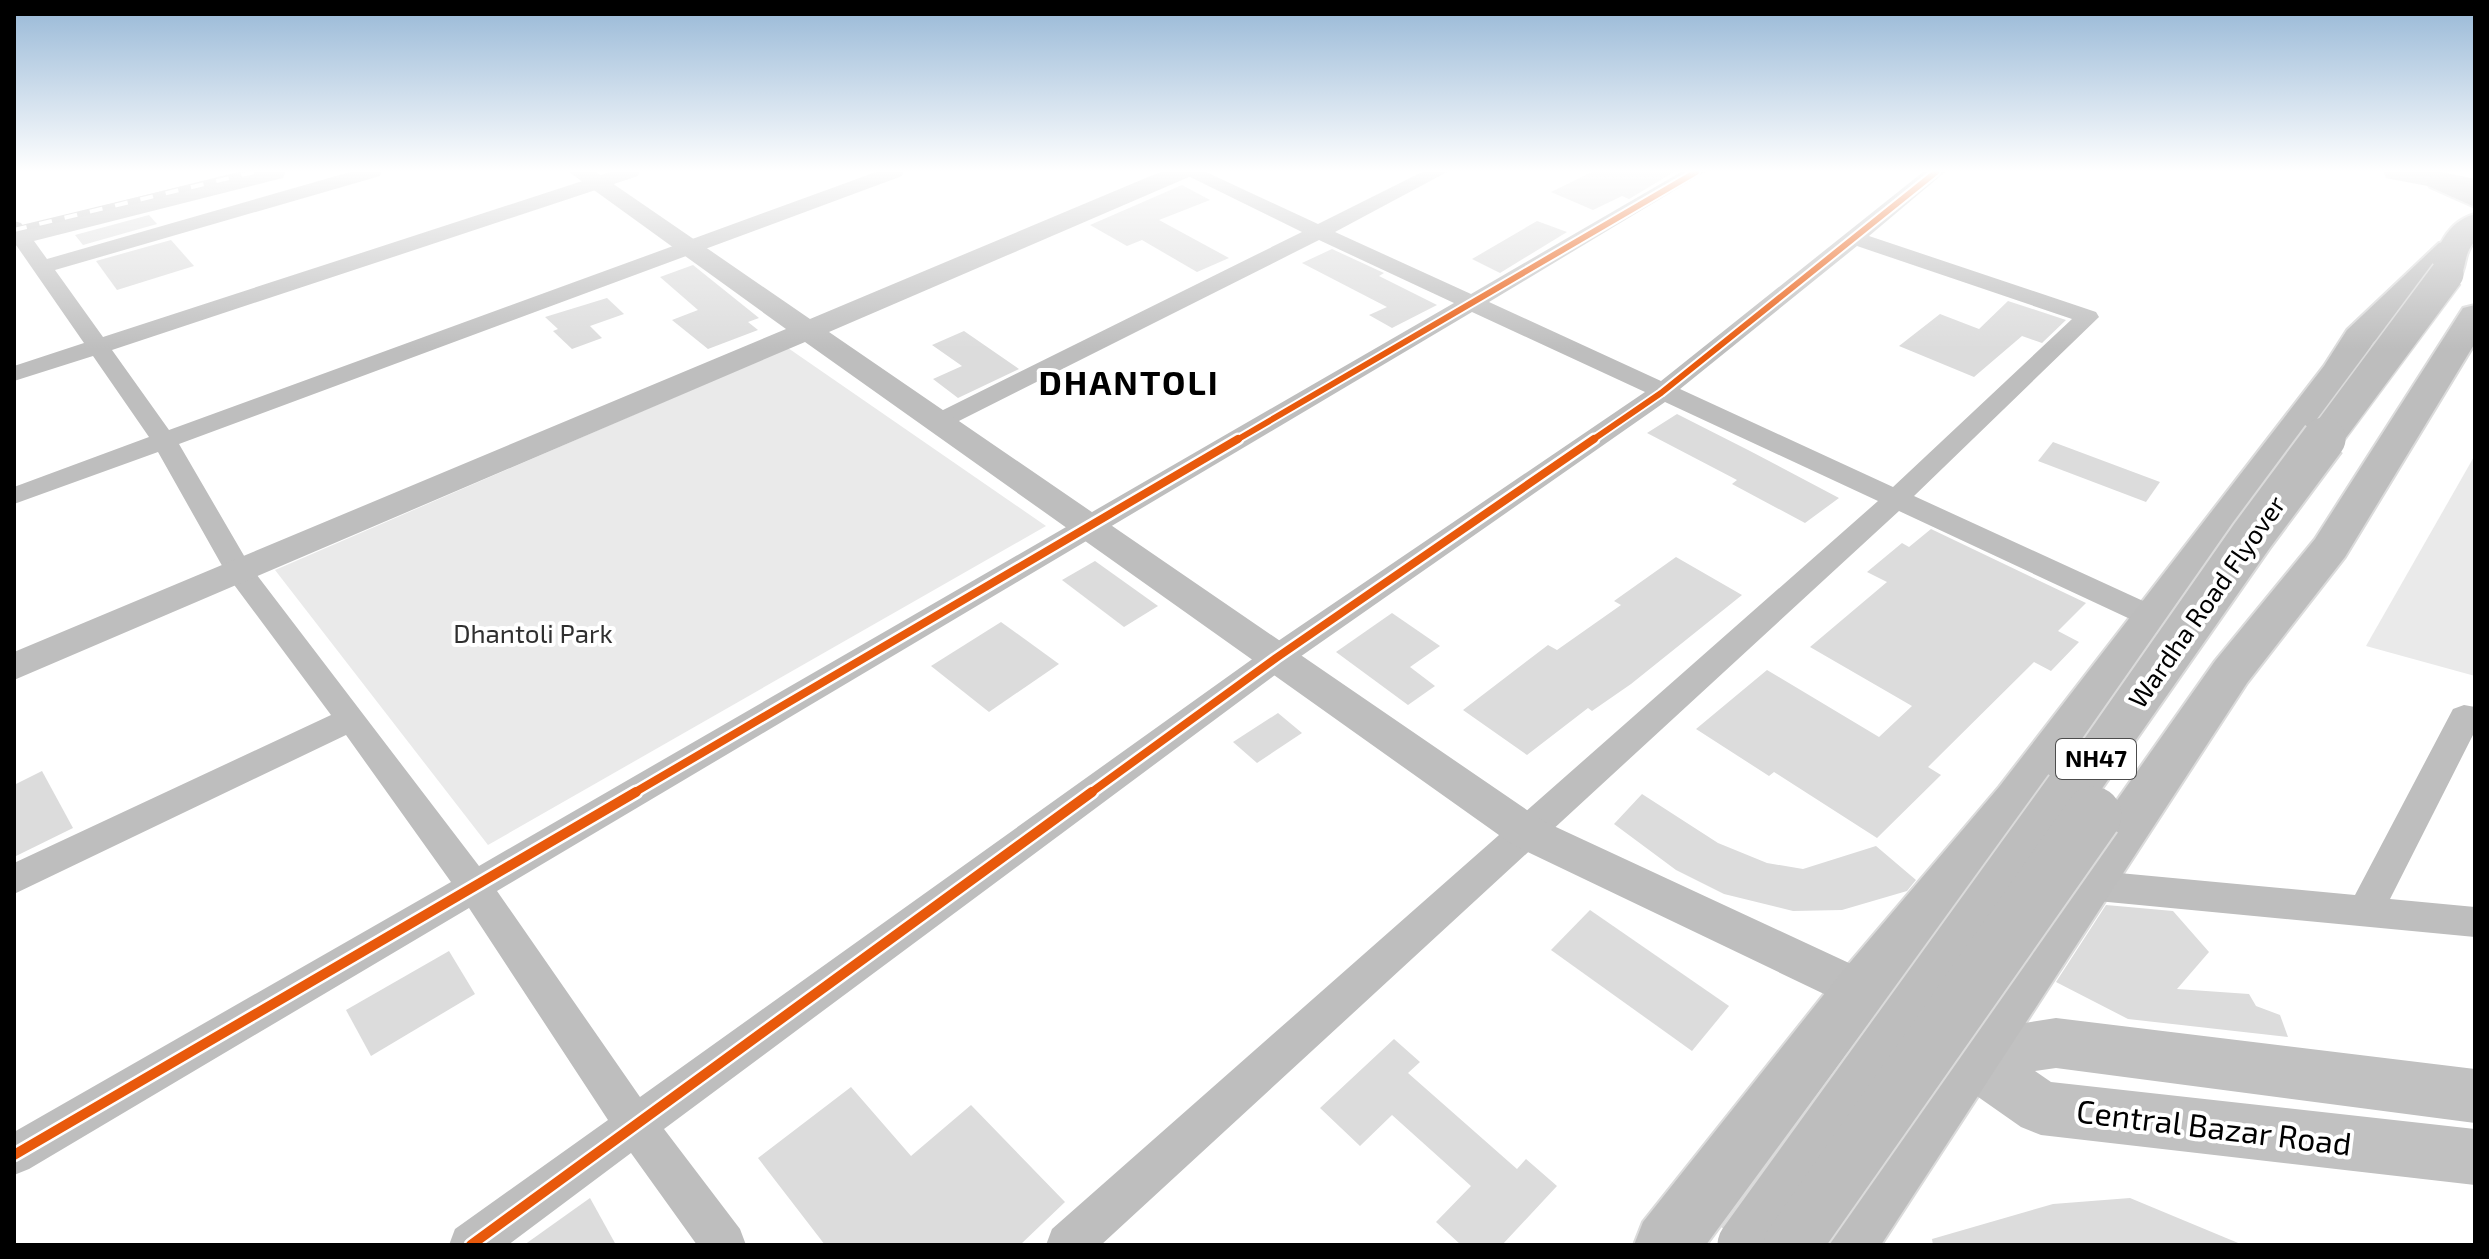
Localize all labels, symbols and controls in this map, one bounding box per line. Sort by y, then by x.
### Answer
district label: DHANTOLI [1038,361,1220,402]
street label: Wardha Road Flyover [2121,489,2291,713]
park label: Dhantoli Park [453,617,613,648]
road number: NH47 [2056,739,2136,779]
street label: Central Bazar Road [2075,1090,2354,1162]

